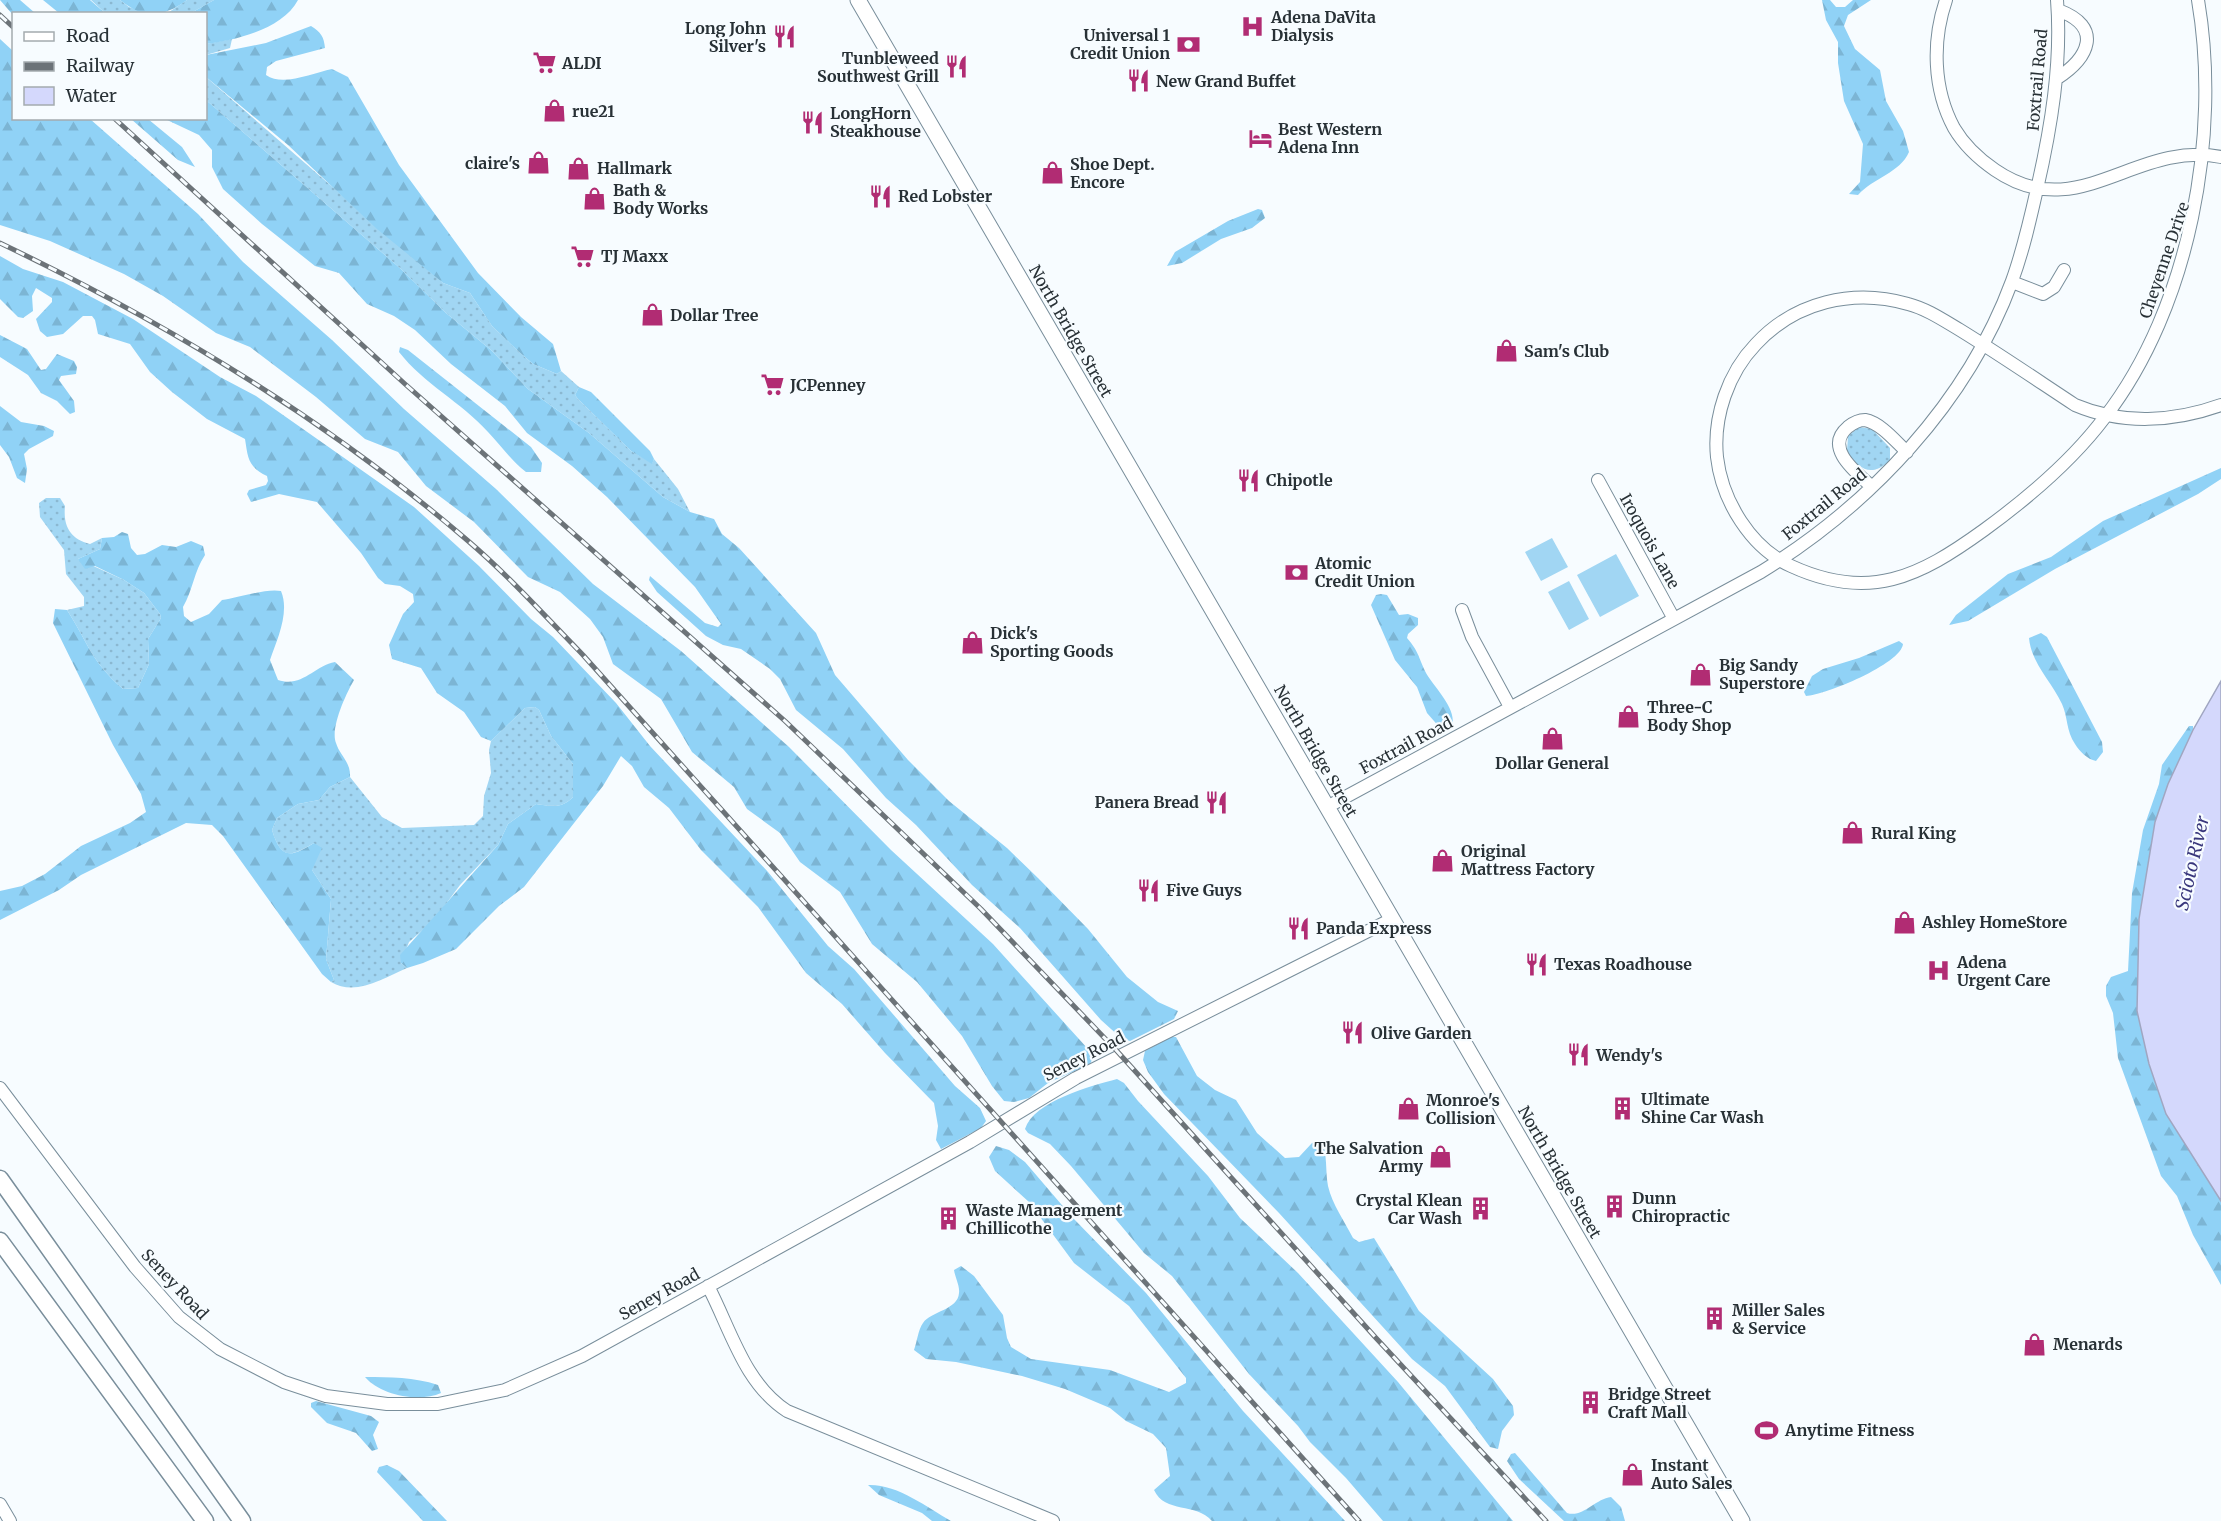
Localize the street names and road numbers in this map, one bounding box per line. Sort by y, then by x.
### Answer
street label: Foxtrail Road [2023,28,2051,132]
street label: Cheyenne Drive [2135,199,2193,321]
street label: North Bridge Street [1025,261,1117,401]
street label: Foxtrail Road [1778,464,1870,544]
street label: Iroquois Lane [1616,490,1684,592]
street label: North Bridge Street [1270,681,1362,821]
street label: Foxtrail Road [1356,712,1456,778]
street label: Seney Road [1040,1027,1128,1085]
street label: North Bridge Street [1514,1102,1606,1242]
street label: Seney Road [137,1245,213,1324]
street label: Seney Road [615,1264,703,1324]

